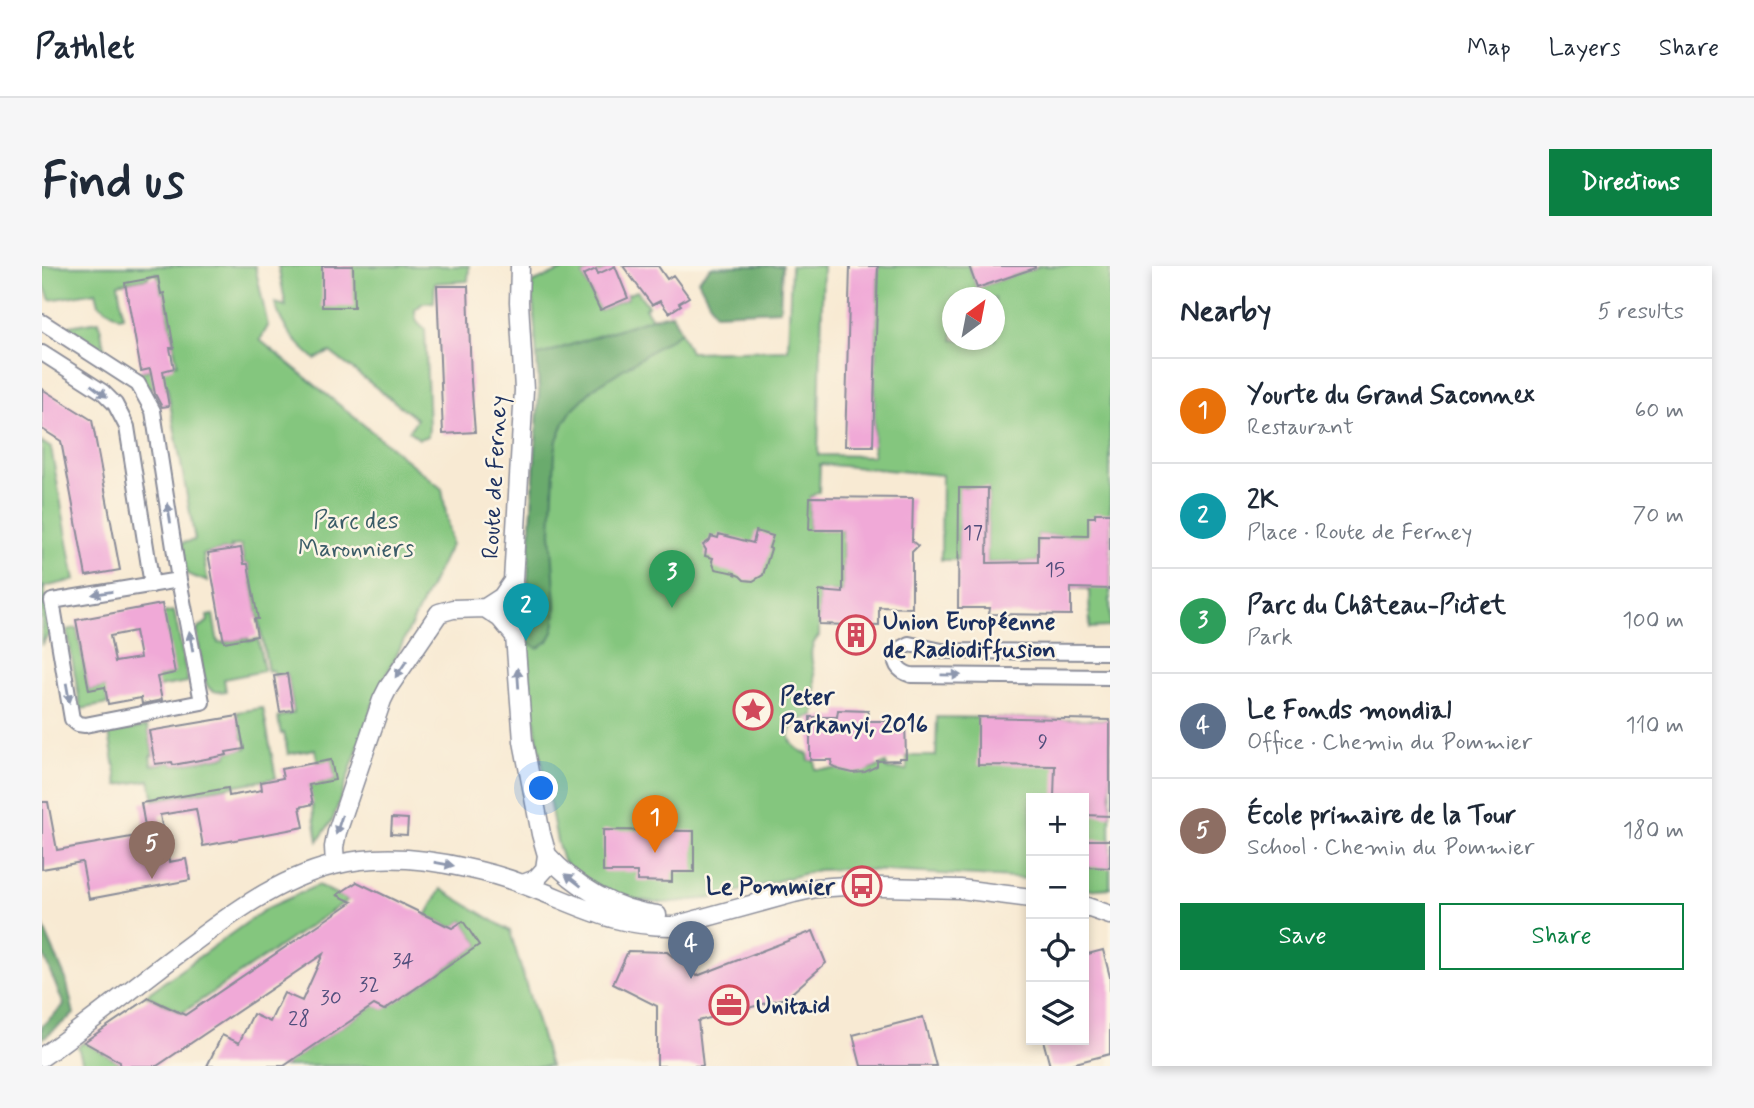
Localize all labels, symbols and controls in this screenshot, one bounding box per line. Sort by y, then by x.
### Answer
text: Pathlet [35,26,135,70]
text: Map [1467,33,1511,64]
text: Layers [1549,33,1621,64]
text: Share [1659,33,1719,64]
button: Directions [1549,149,1712,216]
text: Find us [42,150,185,215]
north arrow [942,287,1005,350]
text: Nearby [1180,292,1271,331]
text: 5 results [1598,297,1684,327]
text: Yourte du Grand Saconnex [1247,379,1535,413]
one-way arrow [90,384,108,398]
street label: Route de Ferney [476,394,515,560]
text: 1 [1198,396,1208,426]
text: 60 m [1635,396,1684,426]
text: Restaurant [1247,413,1354,443]
text: 2K [1247,484,1278,518]
text: 2 [1197,501,1209,531]
text: 70 m [1632,501,1684,531]
one-way arrow [163,502,174,524]
park label: Parc des Maronniers [298,506,415,565]
text: Place · Route de Ferney [1247,518,1472,548]
house number: 17 [963,519,983,547]
pin: 3 [649,550,695,608]
house number: 15 [1045,556,1065,584]
pin: 2 [503,583,549,641]
one-way arrow [91,588,113,599]
text: Parc du Château-Pictet [1247,589,1506,623]
text: 3 [1198,606,1208,636]
text: 100 m [1622,606,1684,636]
place label: Union Européenne de Radiodiffusion [883,607,1056,666]
building icon: Union Européenne de Radiodiffusion [835,614,877,656]
text: Park [1247,623,1293,653]
one-way arrow [185,630,196,652]
one-way arrow [394,660,407,679]
one-way arrow [512,666,523,688]
one-way arrow [940,669,962,681]
one-way arrow [63,682,74,704]
place label: Peter Parkanyi, 2016 [780,682,928,741]
place icon: Peter Parkanyi, 2016 [732,689,774,731]
text: Le Fonds mondial [1247,694,1451,728]
text: 4 [1196,711,1210,741]
text: 110 m [1625,711,1684,741]
house number: 9 [1038,728,1048,756]
text: Office · Chemin du Pommier [1247,728,1532,758]
your location [524,771,558,805]
map controls [1026,793,1089,1045]
button: + [1026,793,1089,856]
pin: 1 [632,795,678,853]
text: École primaire de la Tour [1247,799,1516,833]
one-way arrow [334,814,344,835]
text: 5 [1196,816,1210,846]
text: 180 m [1623,816,1684,846]
pin: 5 [129,821,175,879]
text: School · Chemin du Pommier [1247,833,1535,863]
button: − [1026,856,1089,919]
one-way arrow [433,859,455,870]
bus stop icon: Le Pommier [841,865,883,907]
place label: Le Pommier [706,872,836,903]
one-way arrow [564,873,582,887]
button: Save [1180,903,1425,970]
button: Share [1439,903,1684,970]
button: locate [1026,919,1089,982]
pin: 4 [668,921,714,979]
house number: 34 [392,947,414,975]
house number: 32 [359,971,379,999]
button: layers [1026,982,1089,1045]
house number: 30 [320,984,342,1012]
office icon: Unitaid [708,984,750,1026]
place label: Unitaid [756,991,830,1022]
house number: 28 [288,1005,310,1033]

